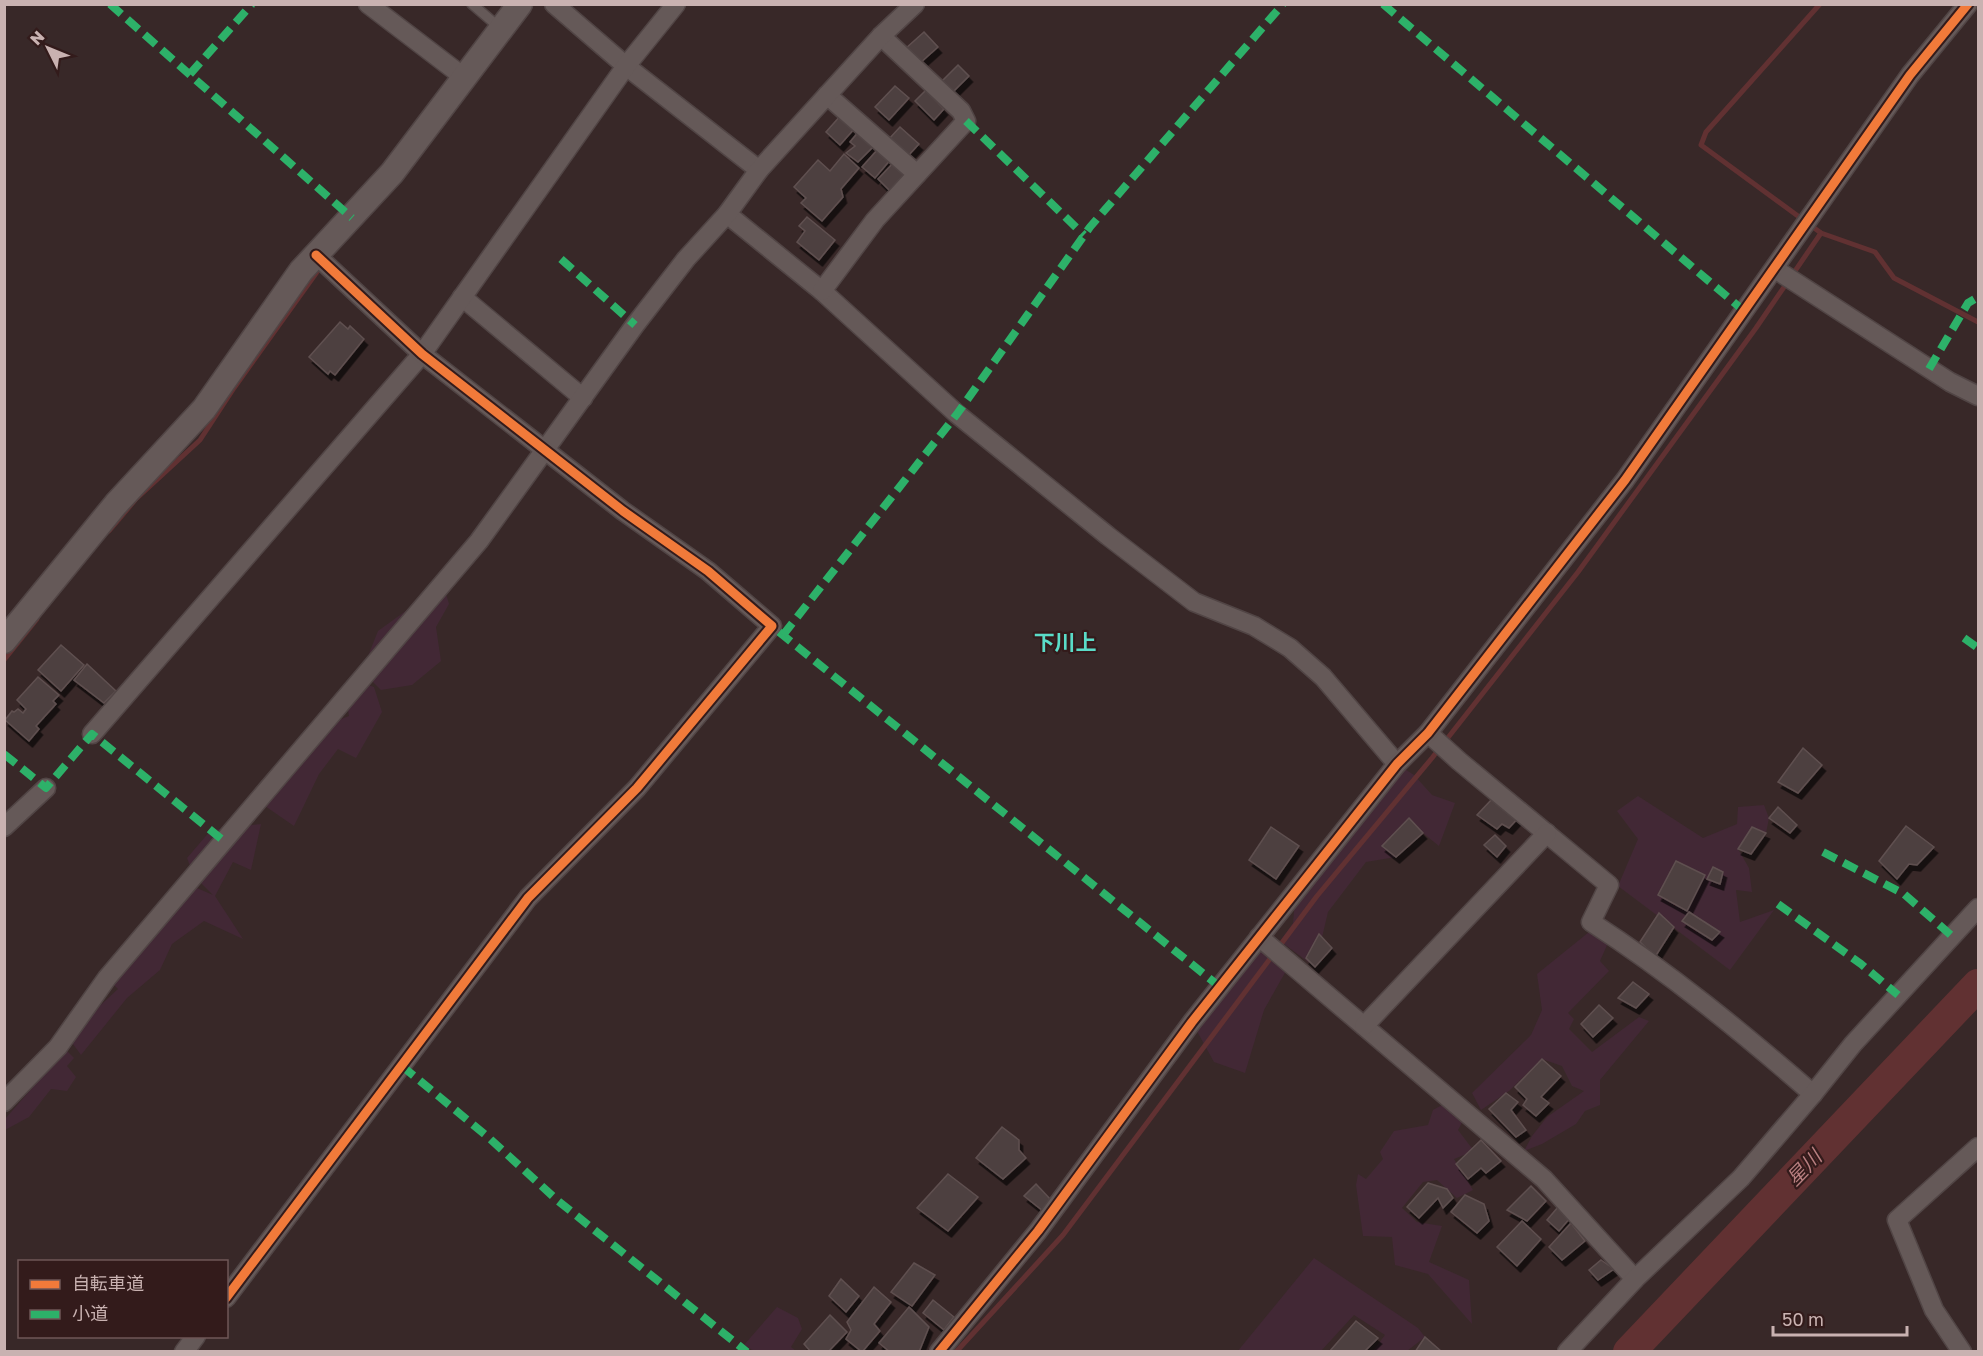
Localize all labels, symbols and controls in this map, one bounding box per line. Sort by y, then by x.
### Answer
north arrow [18,18,78,78]
text: N [26,26,48,49]
district label: 下川上 [1034,629,1097,655]
water label: 星川 [1781,1143,1827,1190]
legend [18,1260,228,1338]
text: 自転車道 [72,1272,144,1294]
scale bar [1773,1299,1906,1337]
text: 小道 [72,1302,108,1324]
text: 50 m [1782,1308,1824,1330]

